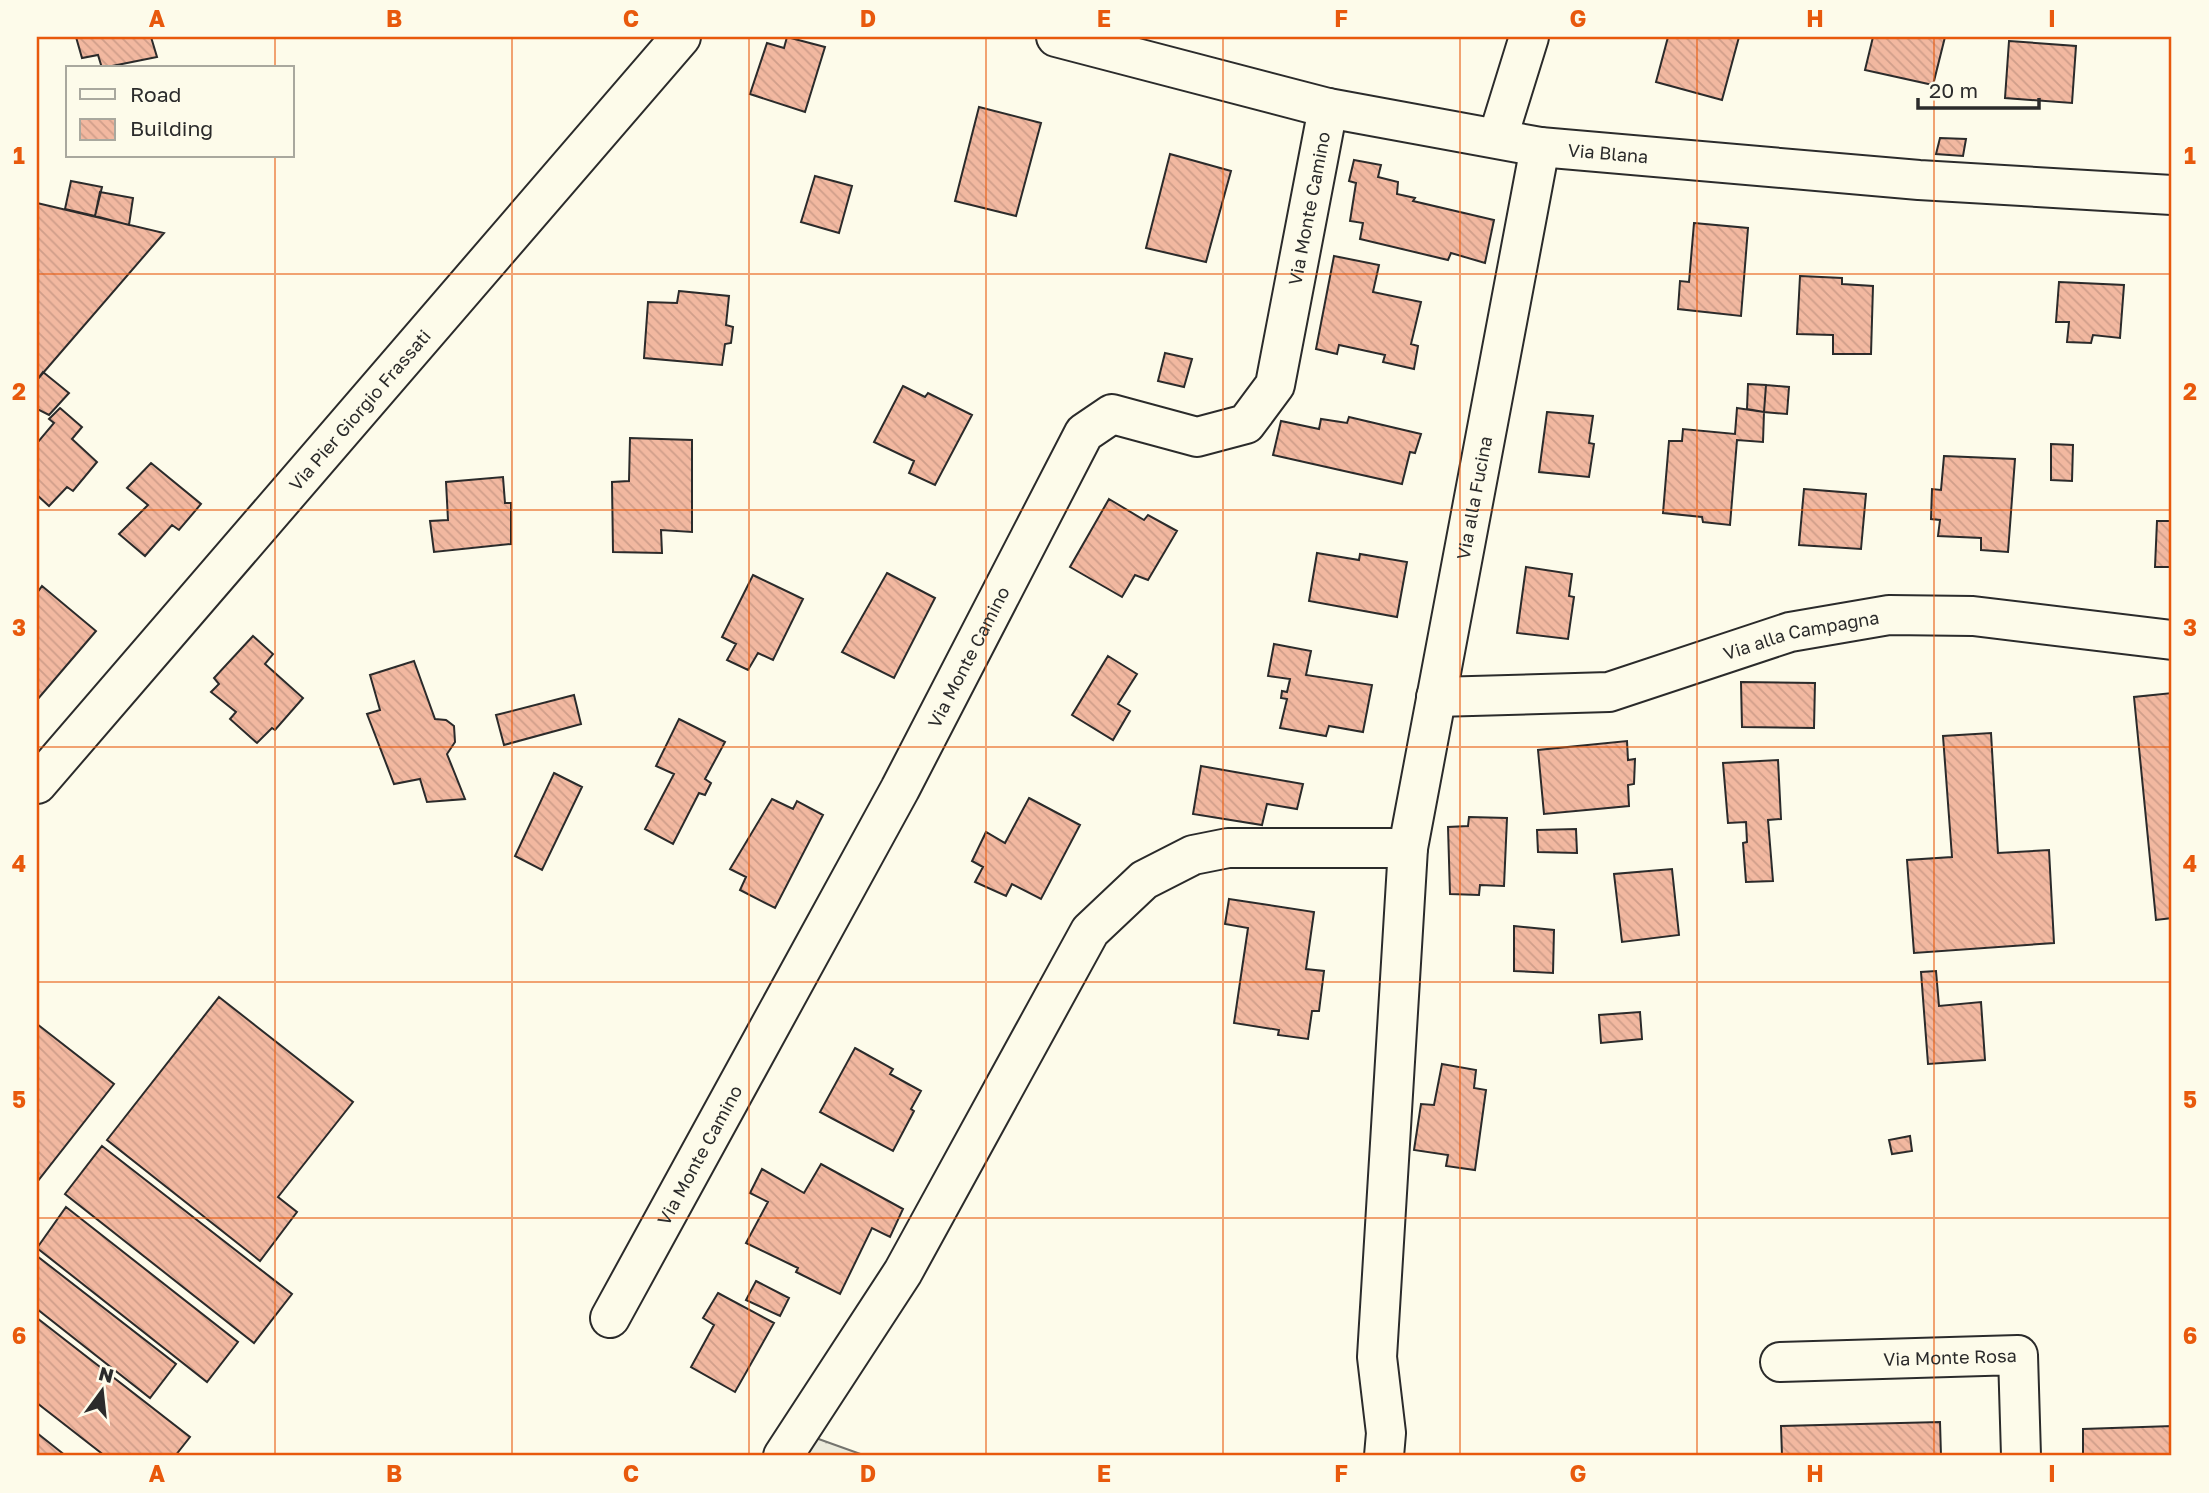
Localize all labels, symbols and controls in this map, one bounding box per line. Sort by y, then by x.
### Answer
text: A [149,4,166,32]
text: B [386,4,402,32]
text: C [623,4,639,32]
text: D [860,4,876,32]
text: E [1097,4,1111,32]
text: F [1334,4,1348,32]
text: G [1570,4,1586,32]
text: H [1806,4,1824,32]
text: I [2048,4,2056,32]
legend [66,66,294,158]
scale bar [1918,66,2039,110]
text: 20 m [1929,77,1978,103]
text: Road [130,81,181,107]
text: Building [130,115,213,141]
street label: Via Monte Camino [1283,130,1334,287]
street label: Via Blana [1567,138,1649,167]
text: 1 [13,141,25,169]
text: 1 [2184,141,2196,169]
street label: Via Pier Giorgio Frassati [284,325,435,495]
text: 2 [12,377,26,405]
text: 2 [2183,377,2197,405]
street label: Via alla Fucina [1452,434,1496,561]
street label: Via Monte Camino [923,583,1014,731]
street label: Via alla Campagna [1720,606,1881,664]
text: 3 [12,613,26,641]
text: 3 [2183,613,2197,641]
text: 4 [12,849,26,877]
text: 4 [2183,849,2197,877]
street label: Via Monte Camino [652,1081,747,1229]
text: 5 [12,1085,26,1113]
text: 5 [2183,1085,2197,1113]
text: 6 [12,1321,26,1349]
text: 6 [2183,1321,2197,1349]
street label: Via Monte Rosa [1883,1344,2017,1370]
north arrow [66,1356,136,1426]
text: N [97,1361,116,1387]
text: A [149,1459,166,1487]
text: B [386,1459,402,1487]
text: C [623,1459,639,1487]
text: D [860,1459,876,1487]
text: E [1097,1459,1111,1487]
text: F [1334,1459,1348,1487]
text: G [1570,1459,1586,1487]
text: H [1806,1459,1824,1487]
text: I [2048,1459,2056,1487]

